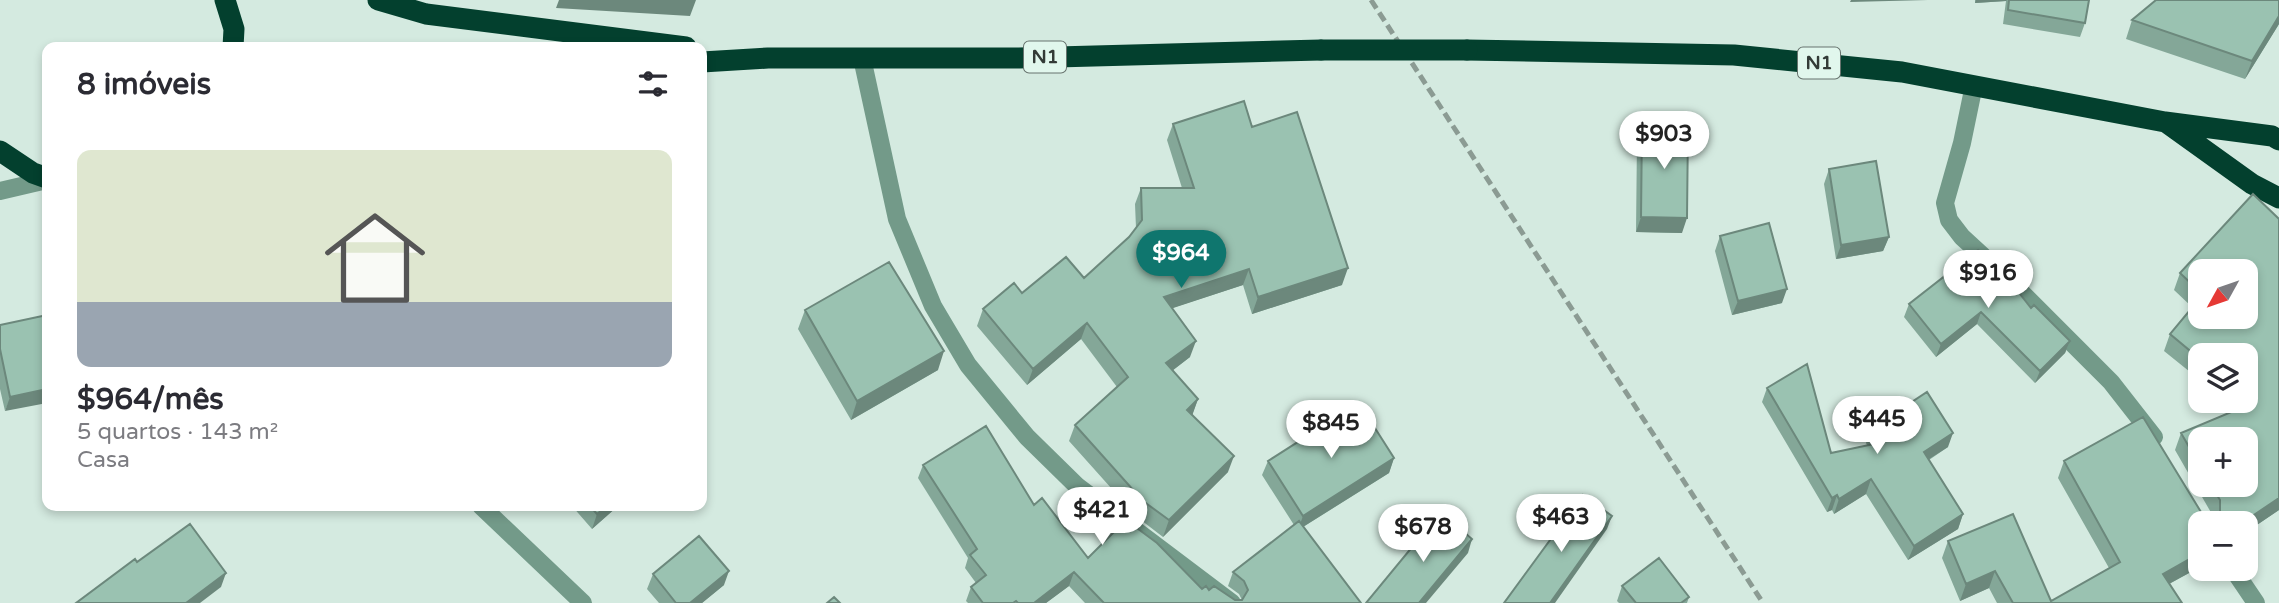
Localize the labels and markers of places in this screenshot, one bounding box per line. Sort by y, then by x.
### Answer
pin: $903 [1623,111,1705,171]
pin: $964 [1140,230,1222,290]
pin: $916 [1947,250,2029,310]
pin: $445 [1836,396,1918,456]
pin: $845 [1290,400,1372,460]
pin: $421 [1061,488,1143,547]
pin: $463 [1520,494,1602,554]
pin: $678 [1382,504,1464,564]

